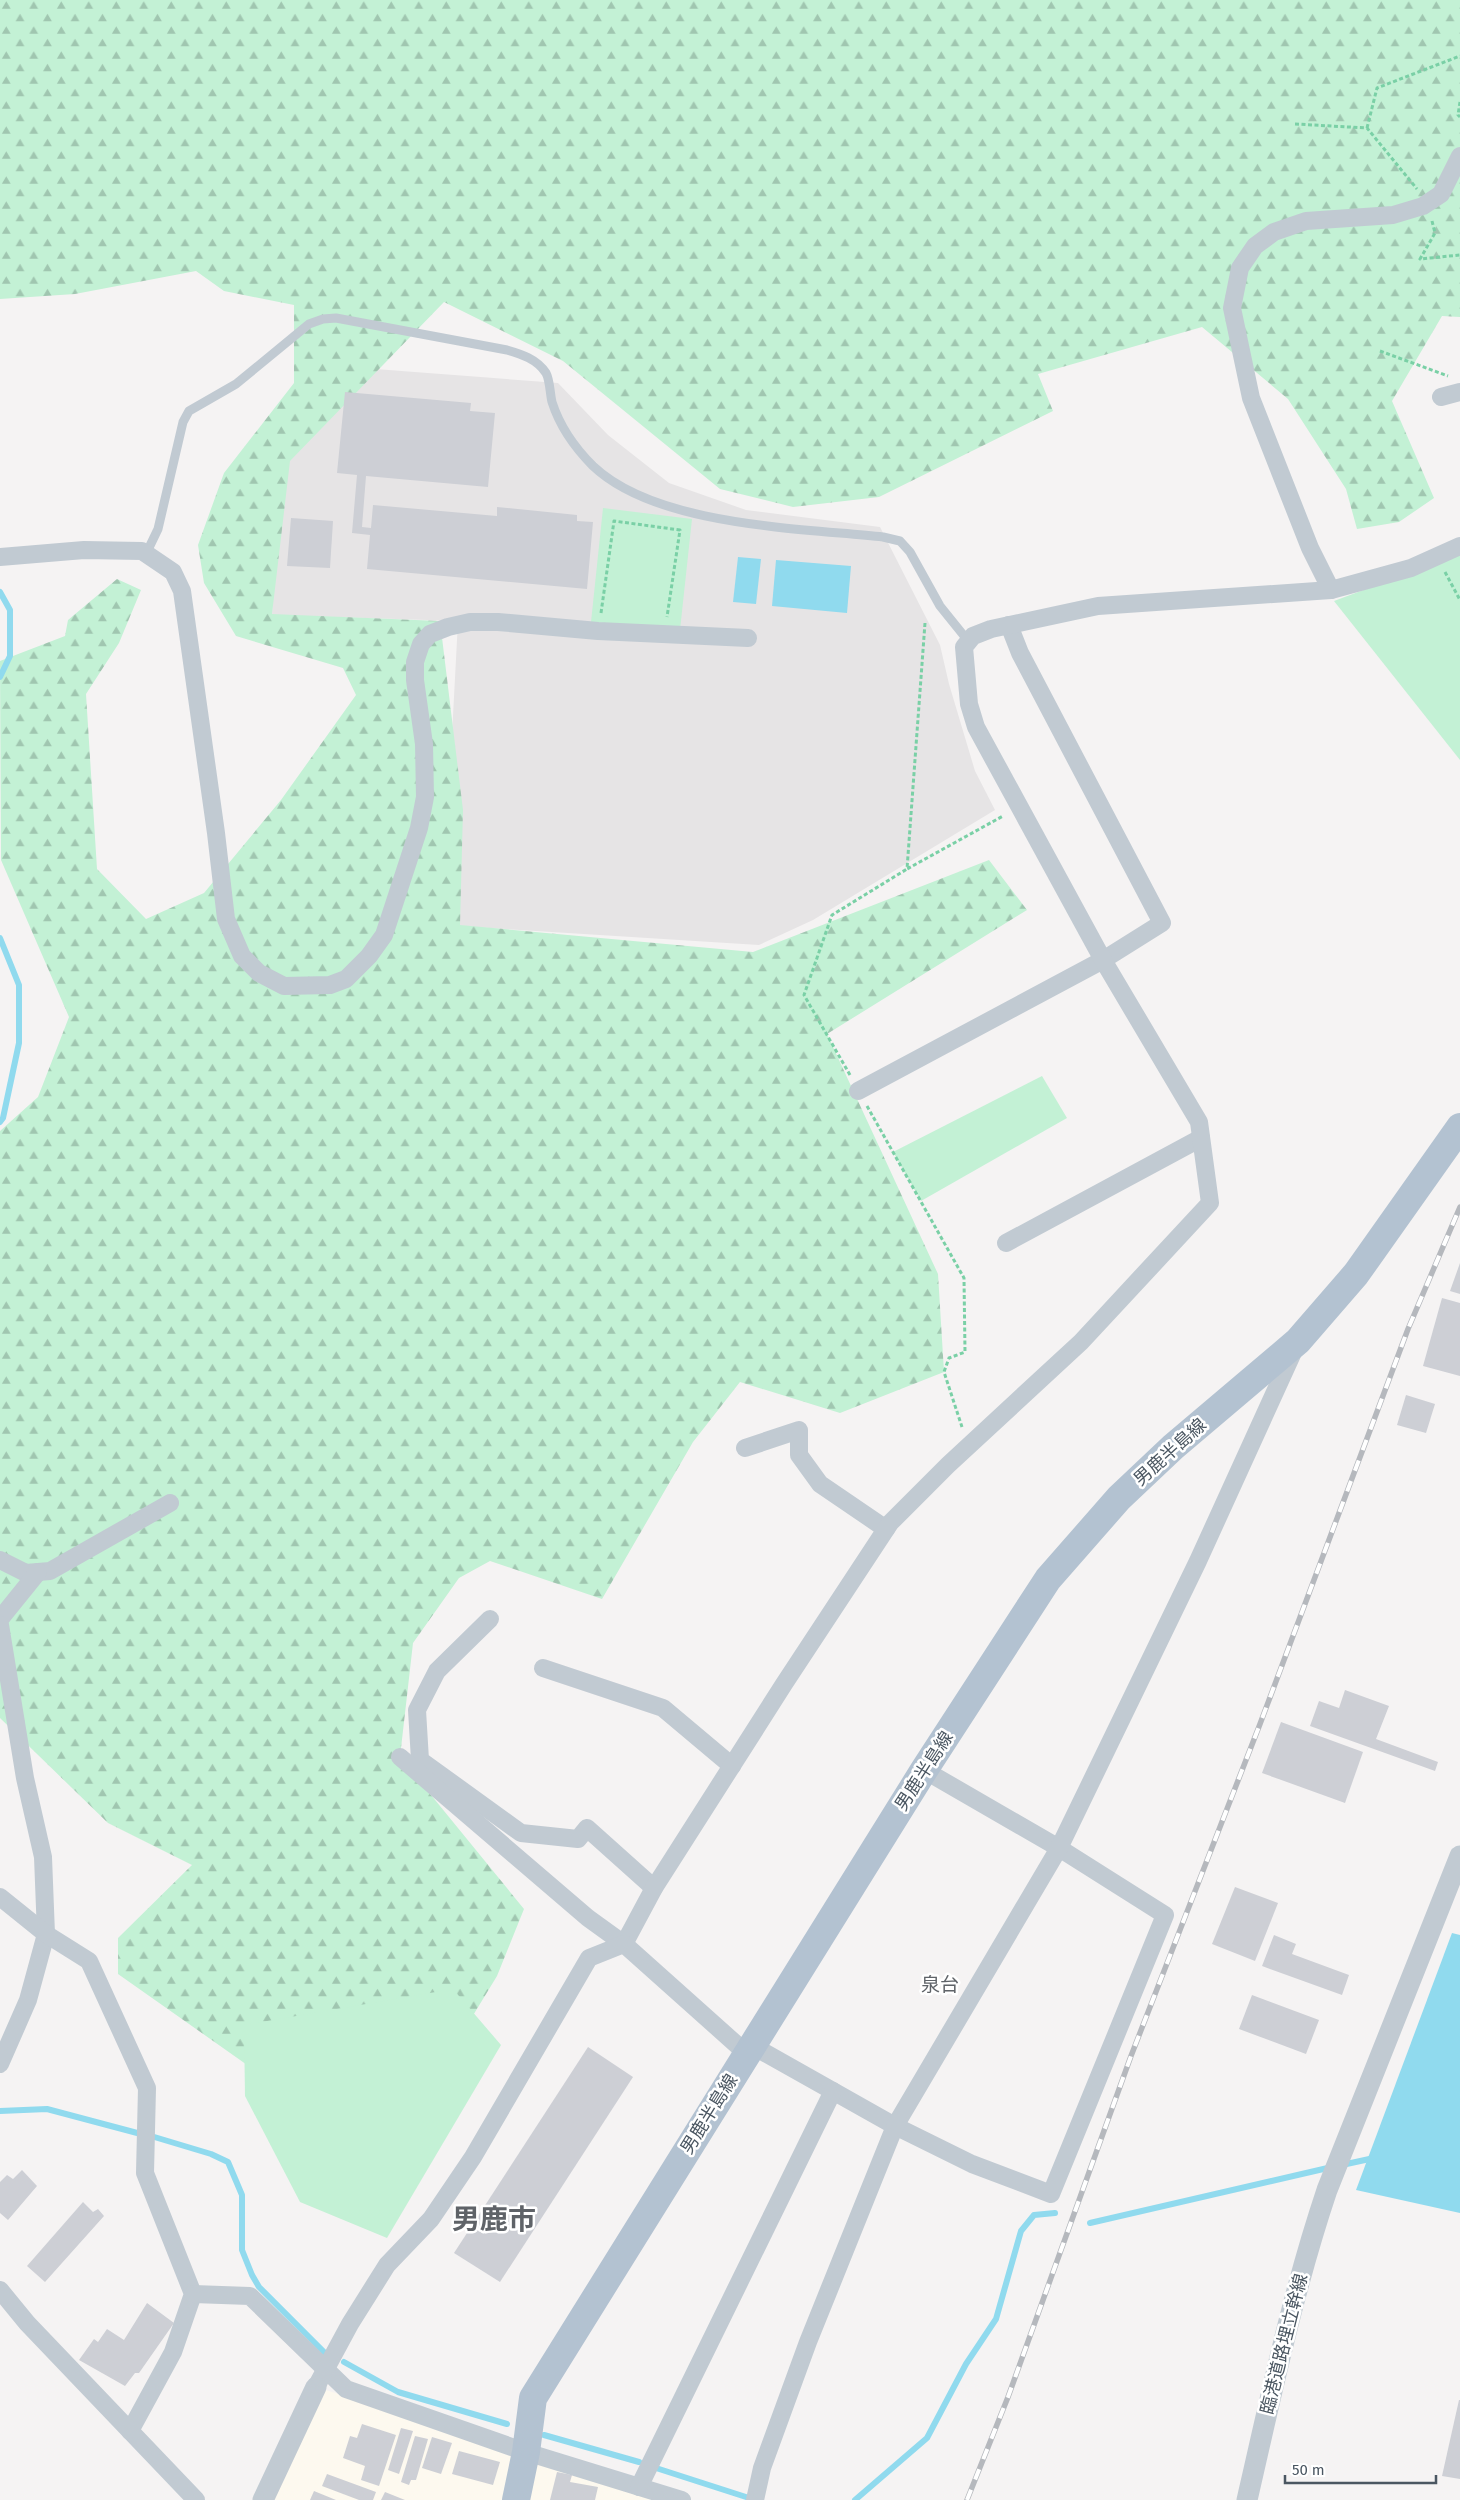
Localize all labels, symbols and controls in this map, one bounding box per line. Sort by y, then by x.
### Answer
street label: 男鹿半島線 [1129,1414,1211,1490]
street label: 男鹿半島線 [890,1727,958,1815]
district label: 泉台 [921,1973,959,1996]
street label: 男鹿半島線 [676,2070,742,2158]
district label: 男鹿市 [452,2203,536,2236]
street label: 臨港道路埋立幹線 [1256,2271,1312,2417]
scale bar [1285,2452,1436,2484]
text: 50 m [1292,2461,1325,2479]

